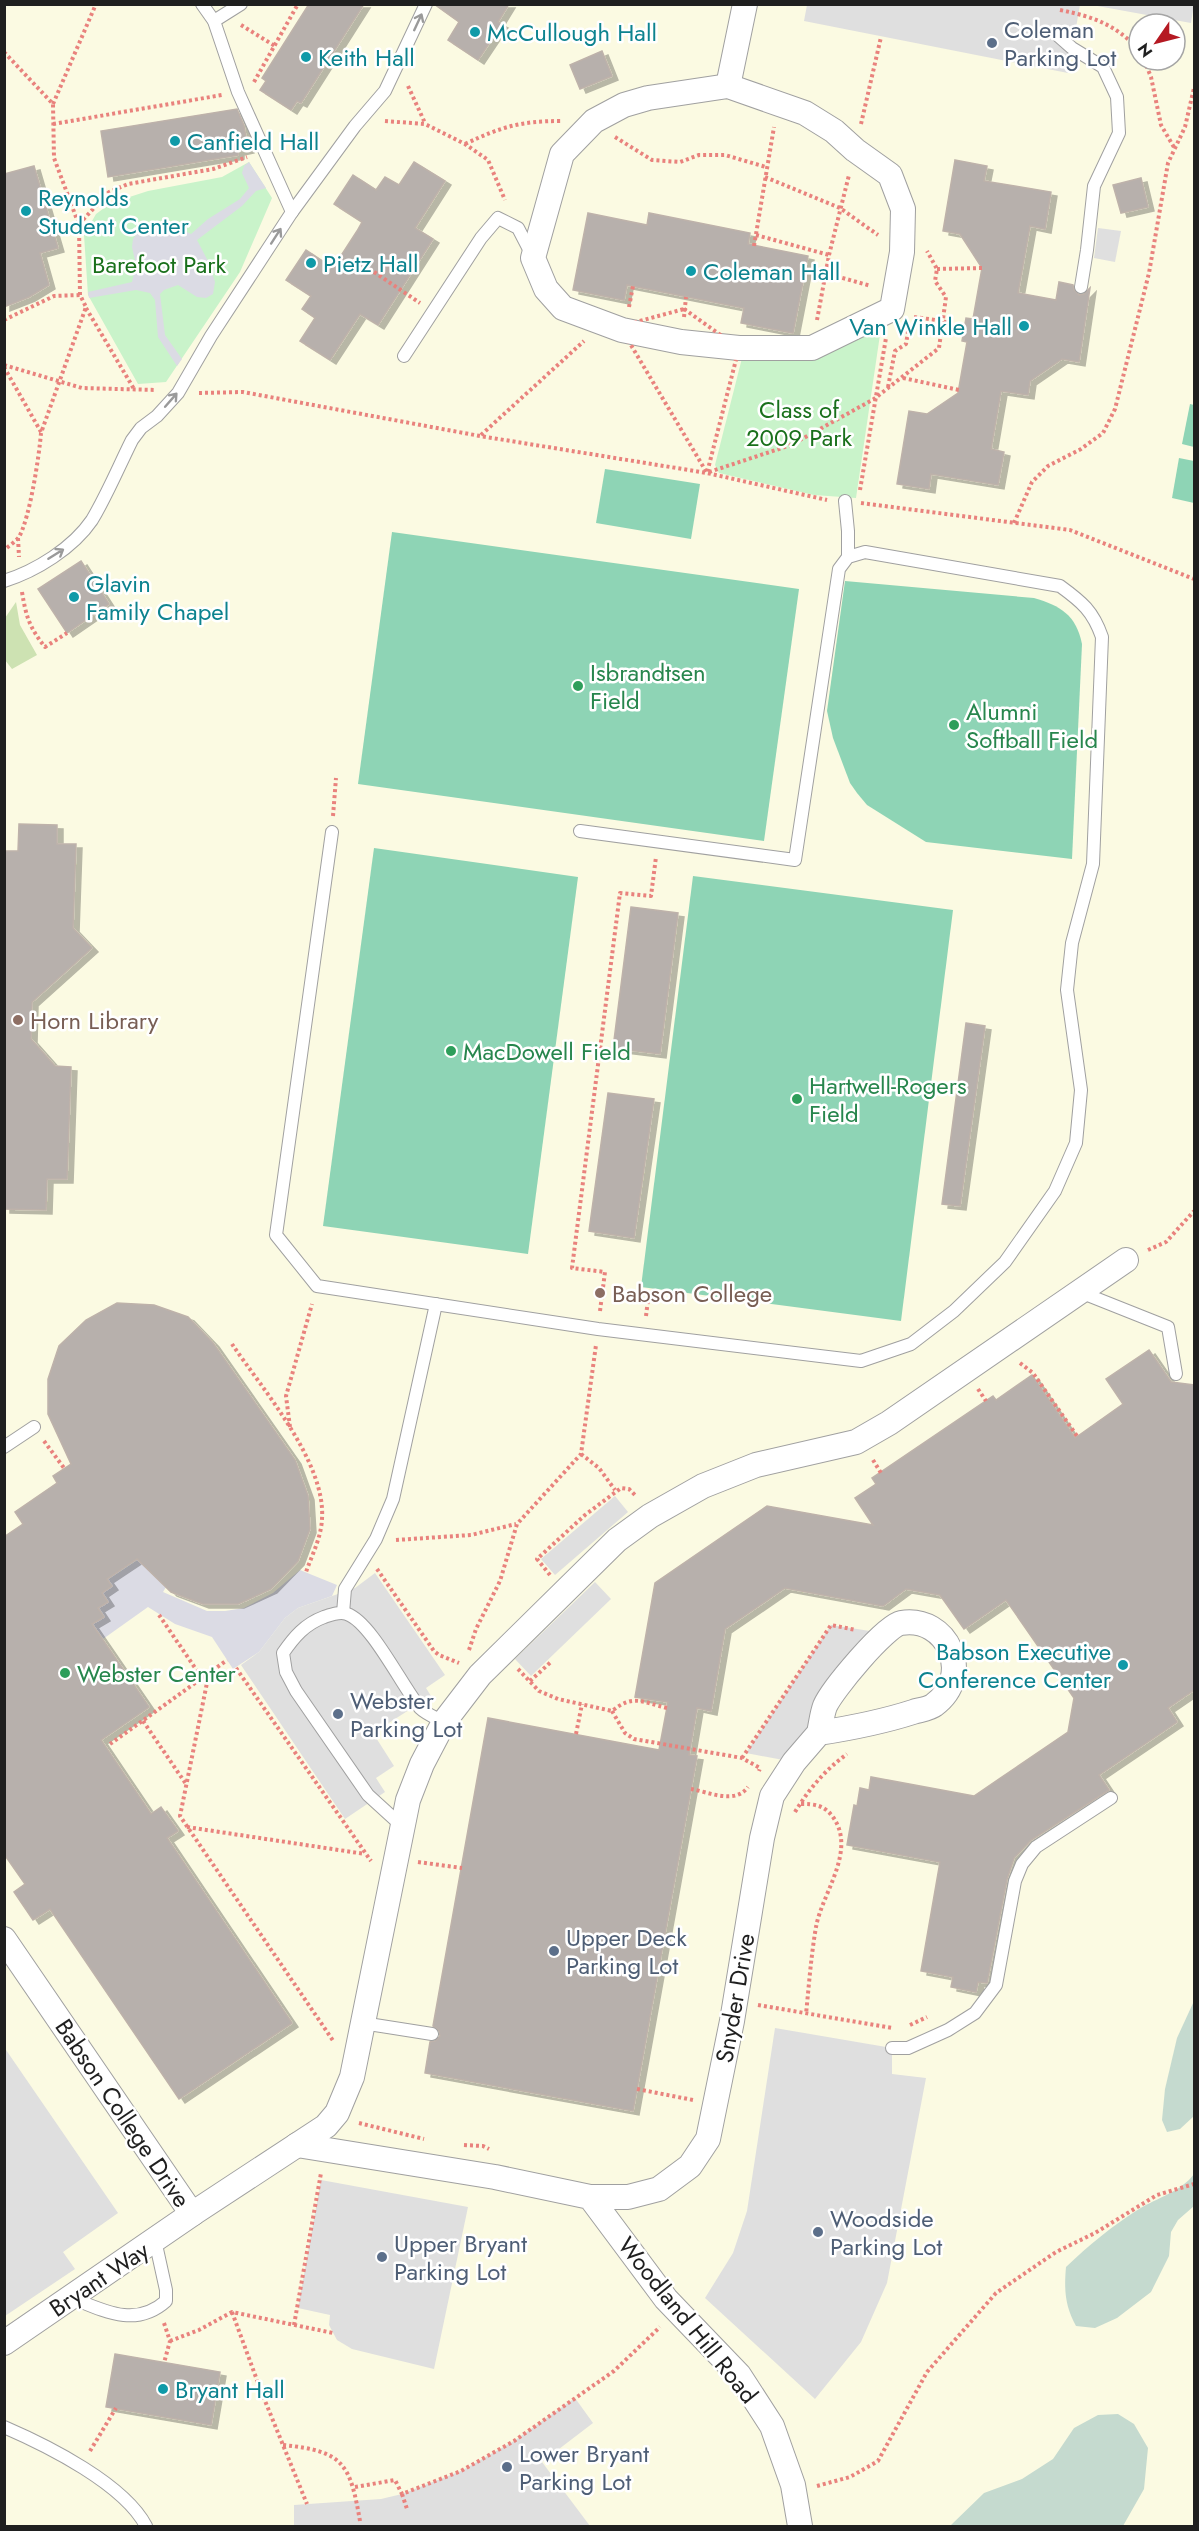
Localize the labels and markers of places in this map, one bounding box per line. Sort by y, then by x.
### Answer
place label: Coleman Parking Lot [1004,12,1116,75]
place label: McCullough Hall [487,15,657,50]
marker: McCullough Hall [468,25,482,39]
marker: Coleman Parking Lot [985,36,999,50]
place label: Keith Hall [318,40,415,75]
marker: Keith Hall [299,50,313,64]
place label: Canfield Hall [187,124,319,159]
marker: Canfield Hall [168,134,182,148]
place label: Reynolds Student Center [38,180,190,243]
marker: Reynolds Student Center [19,204,33,218]
place label: Pietz Hall [323,246,419,281]
place label: Coleman Hall [703,254,840,289]
marker: Pietz Hall [304,256,318,270]
marker: Coleman Hall [684,264,698,278]
place label: Van Winkle Hall [849,309,1012,344]
marker: Van Winkle Hall [1017,319,1031,333]
place label: Glavin Family Chapel [86,566,229,629]
marker: Glavin Family Chapel [67,590,81,604]
place label: Isbrandtsen Field [590,655,706,718]
marker: Isbrandtsen Field [571,679,585,693]
place label: Alumni Softball Field [966,694,1098,757]
marker: Alumni Softball Field [947,718,961,732]
place label: Horn Library [30,1003,159,1038]
marker: Horn Library [11,1013,25,1027]
place label: MacDowell Field [463,1034,631,1069]
marker: MacDowell Field [444,1044,458,1058]
place label: Hartwell-Rogers Field [809,1068,967,1131]
marker: Hartwell-Rogers Field [790,1092,804,1106]
place label: Babson College [612,1276,772,1311]
marker: Babson College [593,1286,607,1300]
place label: Babson Executive Conference Center [918,1634,1112,1697]
place label: Webster Center [77,1656,237,1691]
marker: Babson Executive Conference Center [1116,1658,1130,1672]
marker: Webster Center [58,1666,72,1680]
place label: Webster Parking Lot [350,1683,462,1746]
marker: Webster Parking Lot [331,1707,345,1721]
place label: Upper Deck Parking Lot [566,1920,687,1983]
marker: Upper Deck Parking Lot [547,1944,561,1958]
place label: Woodside Parking Lot [830,2201,942,2264]
marker: Woodside Parking Lot [811,2225,825,2239]
place label: Upper Bryant Parking Lot [394,2226,527,2289]
marker: Upper Bryant Parking Lot [375,2250,389,2264]
place label: Bryant Hall [175,2372,285,2407]
marker: Bryant Hall [156,2382,170,2396]
place label: Lower Bryant Parking Lot [519,2436,649,2499]
marker: Lower Bryant Parking Lot [500,2460,514,2474]

